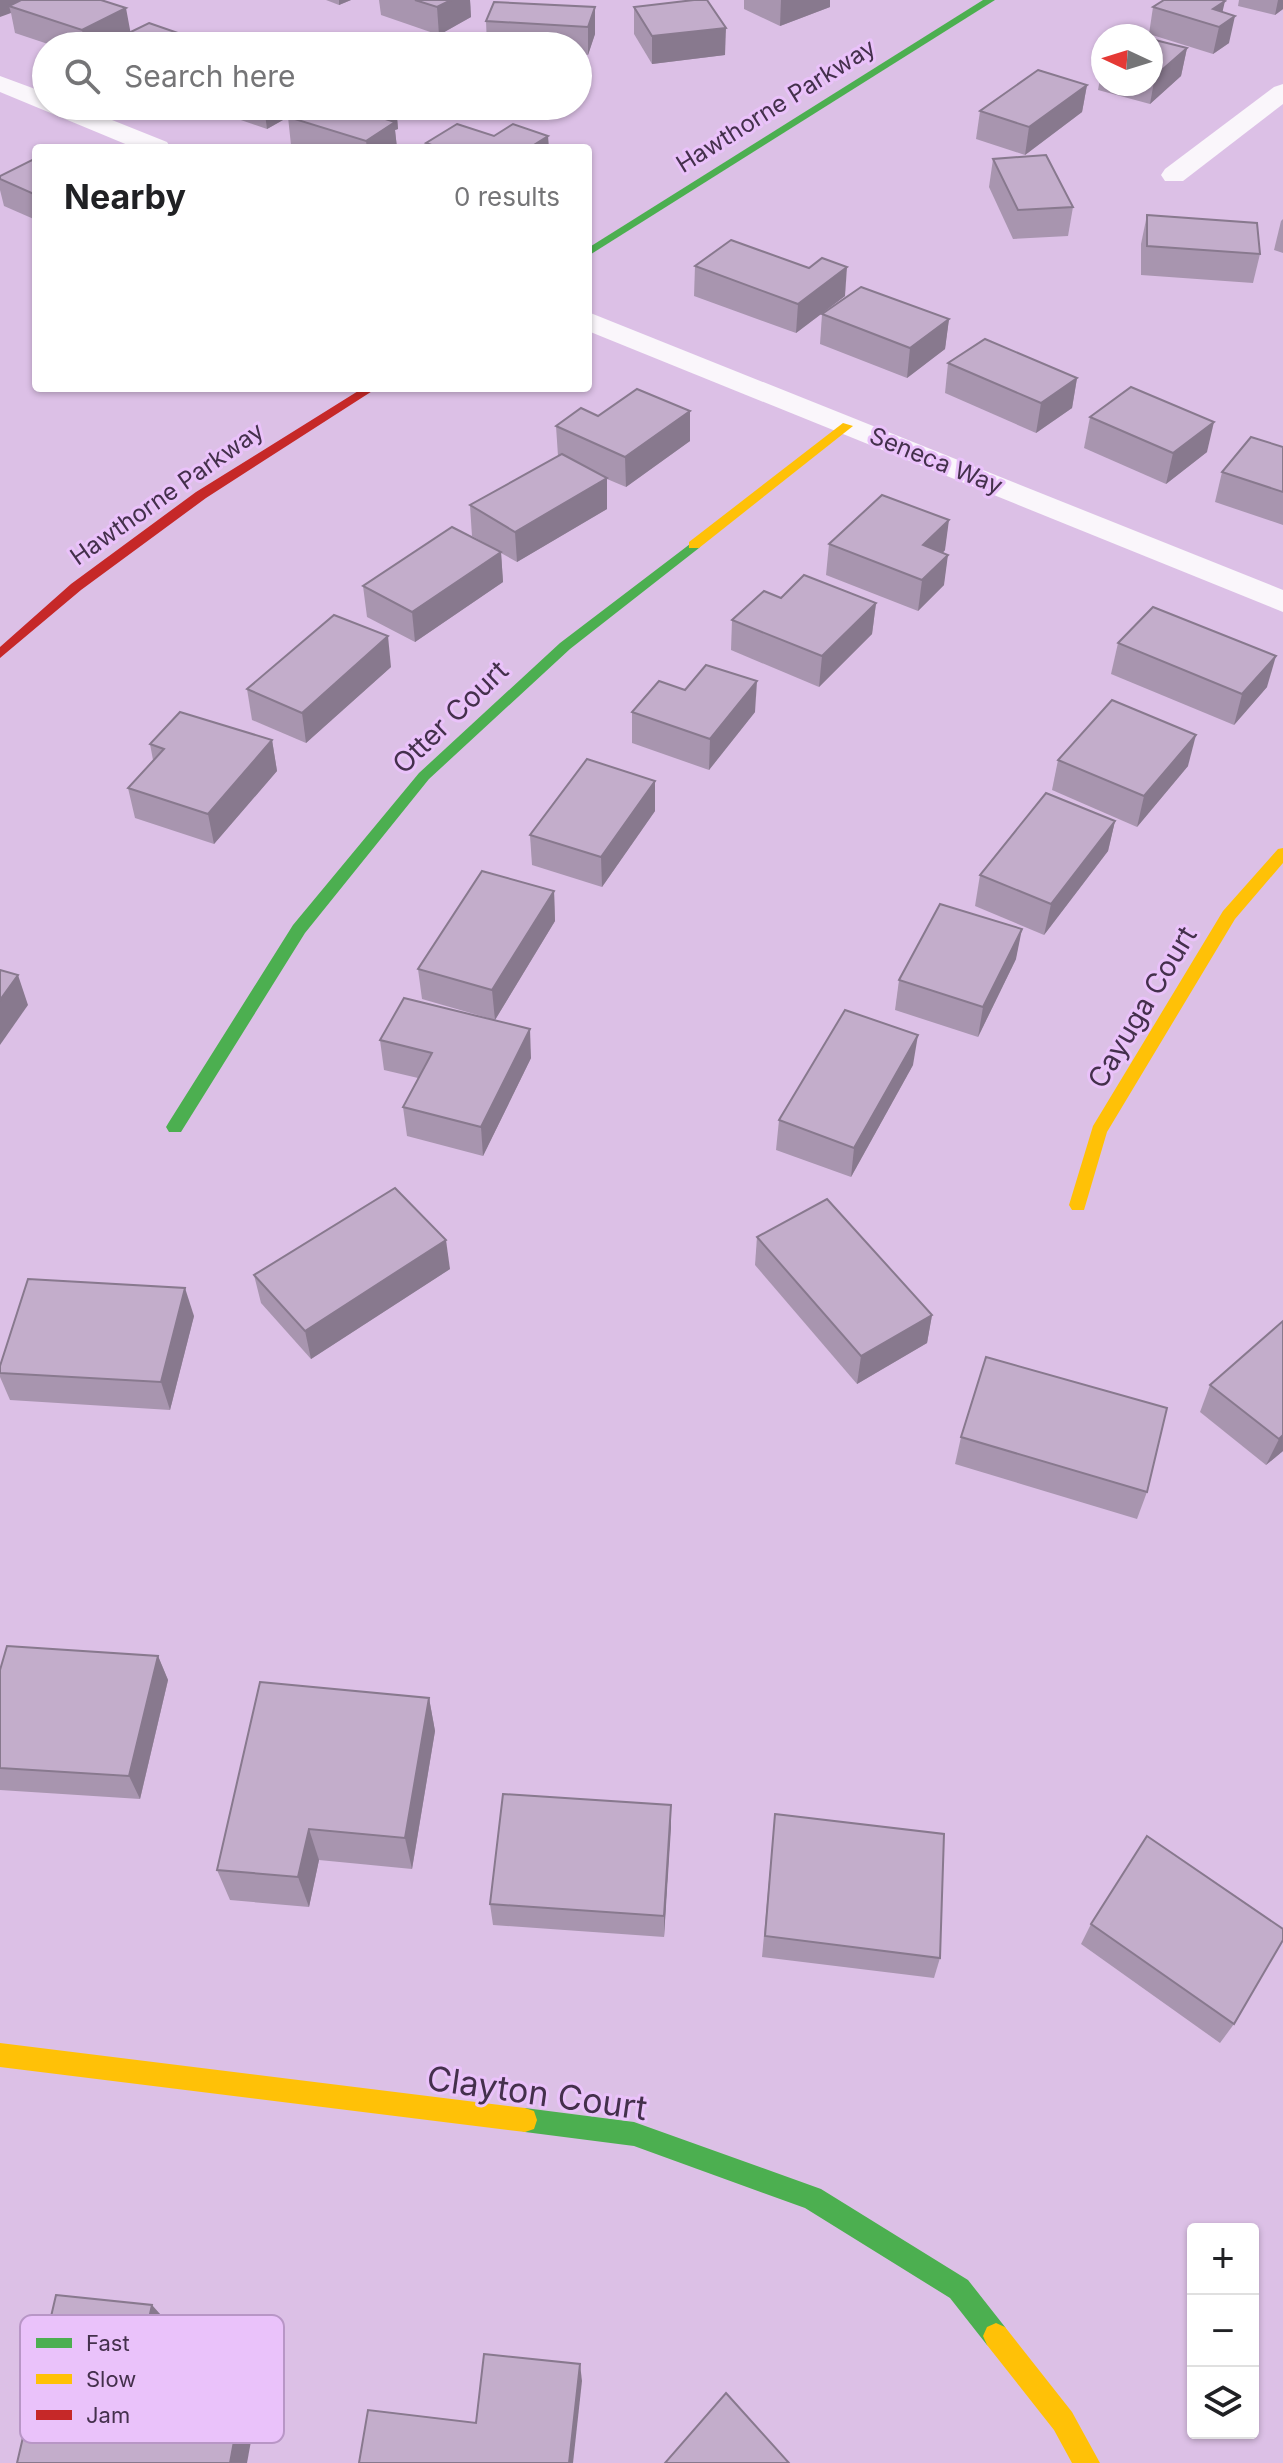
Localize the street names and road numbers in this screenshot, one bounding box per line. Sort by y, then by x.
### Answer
street label: Hawthorne Parkway [671,33,881,179]
street label: Hawthorne Parkway [64,416,269,571]
street label: Seneca Way [865,421,1007,500]
street label: Otter Court [385,654,515,780]
street label: Cayuga Court [1080,920,1204,1094]
street label: Clayton Court [424,2057,650,2128]

